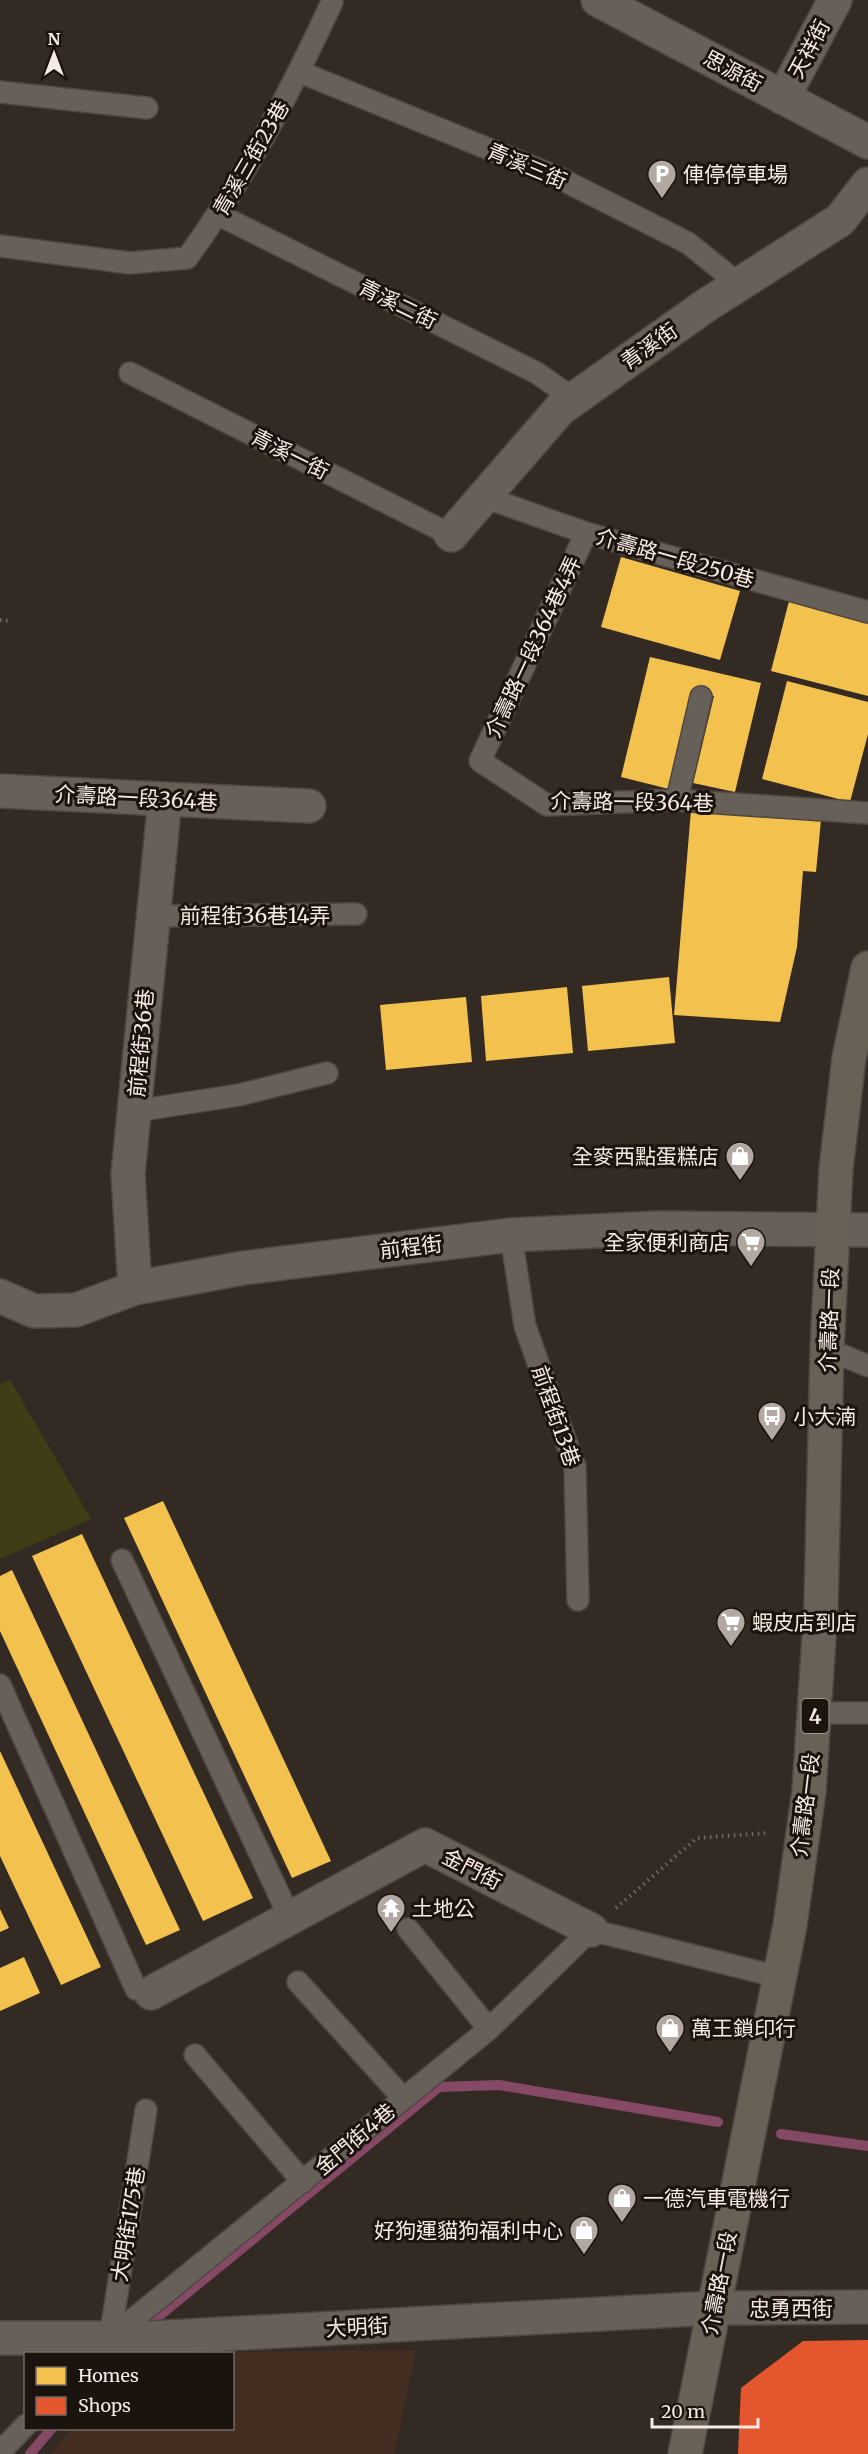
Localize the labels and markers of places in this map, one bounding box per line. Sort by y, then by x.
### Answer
parking icon: 俥停停車場 [646,158,678,200]
place label: 俥停停車場 [683,161,788,188]
shop icon: 全麥西點蛋糕店 [724,1140,756,1182]
place label: 全麥西點蛋糕店 [572,1143,719,1170]
supermarket icon: 全家便利商店 [735,1226,767,1268]
place label: 全家便利商店 [604,1229,730,1256]
bus stop icon: 小大湳 [756,1400,788,1442]
place label: 小大湳 [793,1403,856,1430]
supermarket icon: 蝦皮店到店 [715,1606,747,1648]
place label: 蝦皮店到店 [752,1609,857,1636]
temple icon: 土地公 [375,1892,407,1934]
place label: 土地公 [412,1895,475,1922]
shop icon: 萬王鎖印行 [654,2012,686,2054]
place label: 萬王鎖印行 [691,2015,796,2042]
shop icon: 一德汽車電機行 [606,2182,638,2224]
place label: 一德汽車電機行 [643,2185,790,2212]
shop icon: 好狗運貓狗福利中心 [568,2214,600,2256]
place label: 好狗運貓狗福利中心 [374,2217,563,2244]

